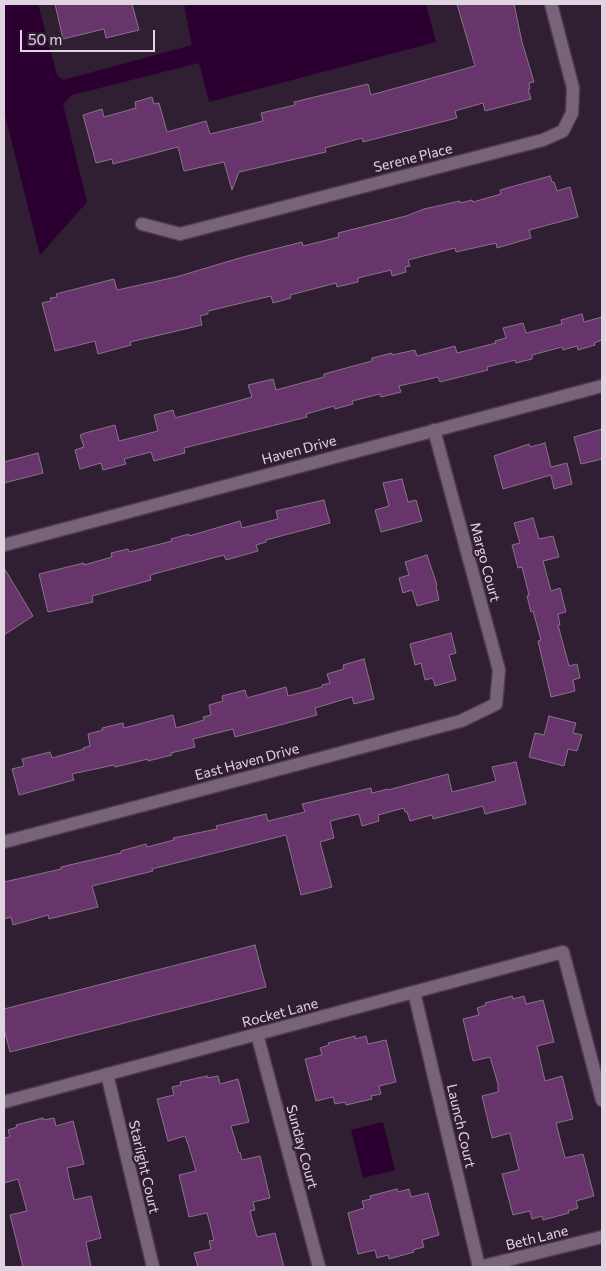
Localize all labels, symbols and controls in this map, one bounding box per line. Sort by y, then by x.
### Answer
scale bar [22,20,158,52]
text: 50 m [28,30,62,48]
street label: Serene Place [372,140,454,176]
street label: Haven Drive [260,432,338,468]
street label: Margo Court [466,520,504,604]
street label: East Haven Drive [193,740,301,784]
street label: Rocket Lane [240,995,320,1031]
street label: Launch Court [443,1082,479,1170]
street label: Sunday Court [283,1103,321,1191]
street label: Starlight Court [125,1119,163,1215]
street label: Beth Lane [504,1222,570,1254]

